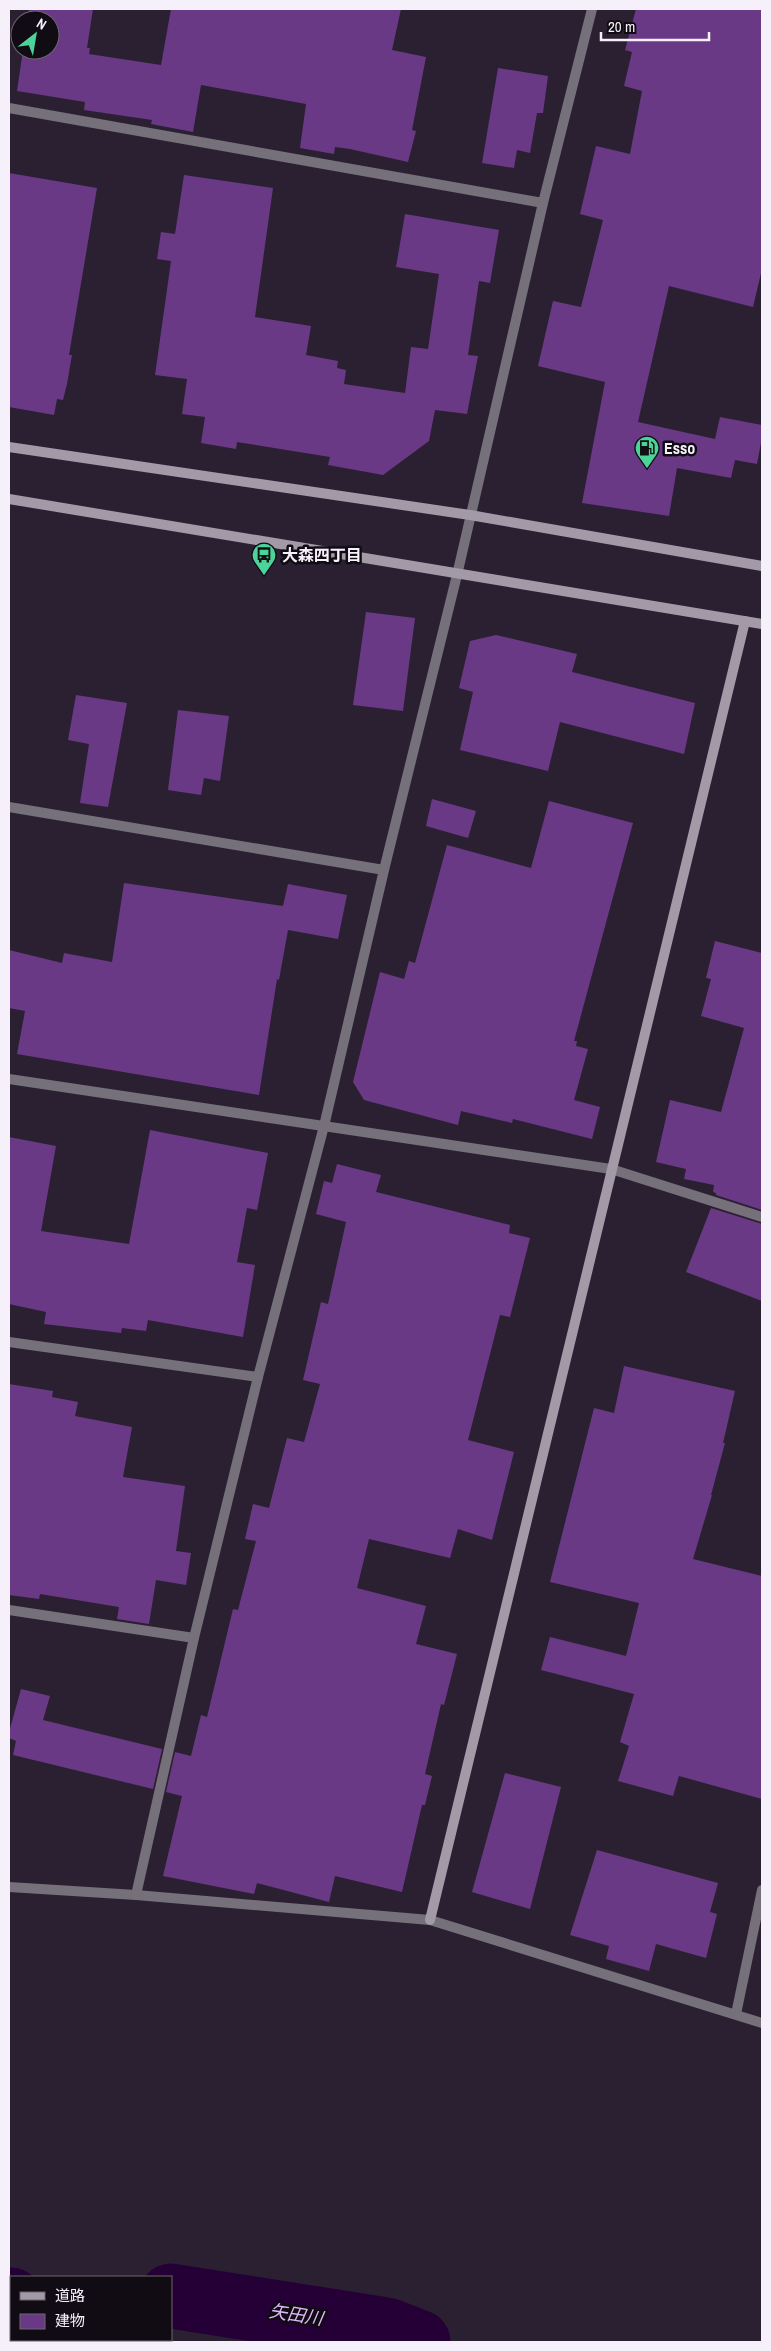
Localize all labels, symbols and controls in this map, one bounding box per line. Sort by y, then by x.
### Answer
north arrow [10,10,60,60]
scale bar [601,10,708,42]
text: N [34,14,50,34]
text: 20 m [608,16,635,37]
fuel station icon: Esso [634,435,660,469]
place label: Esso [664,437,695,459]
bus stop icon: 大森四丁目 [251,542,277,576]
place label: 大森四丁目 [282,544,362,566]
legend [10,2276,172,2341]
text: 道路 [55,2285,85,2306]
water label: 矢田川 [267,2298,327,2331]
text: 建物 [55,2310,85,2331]

